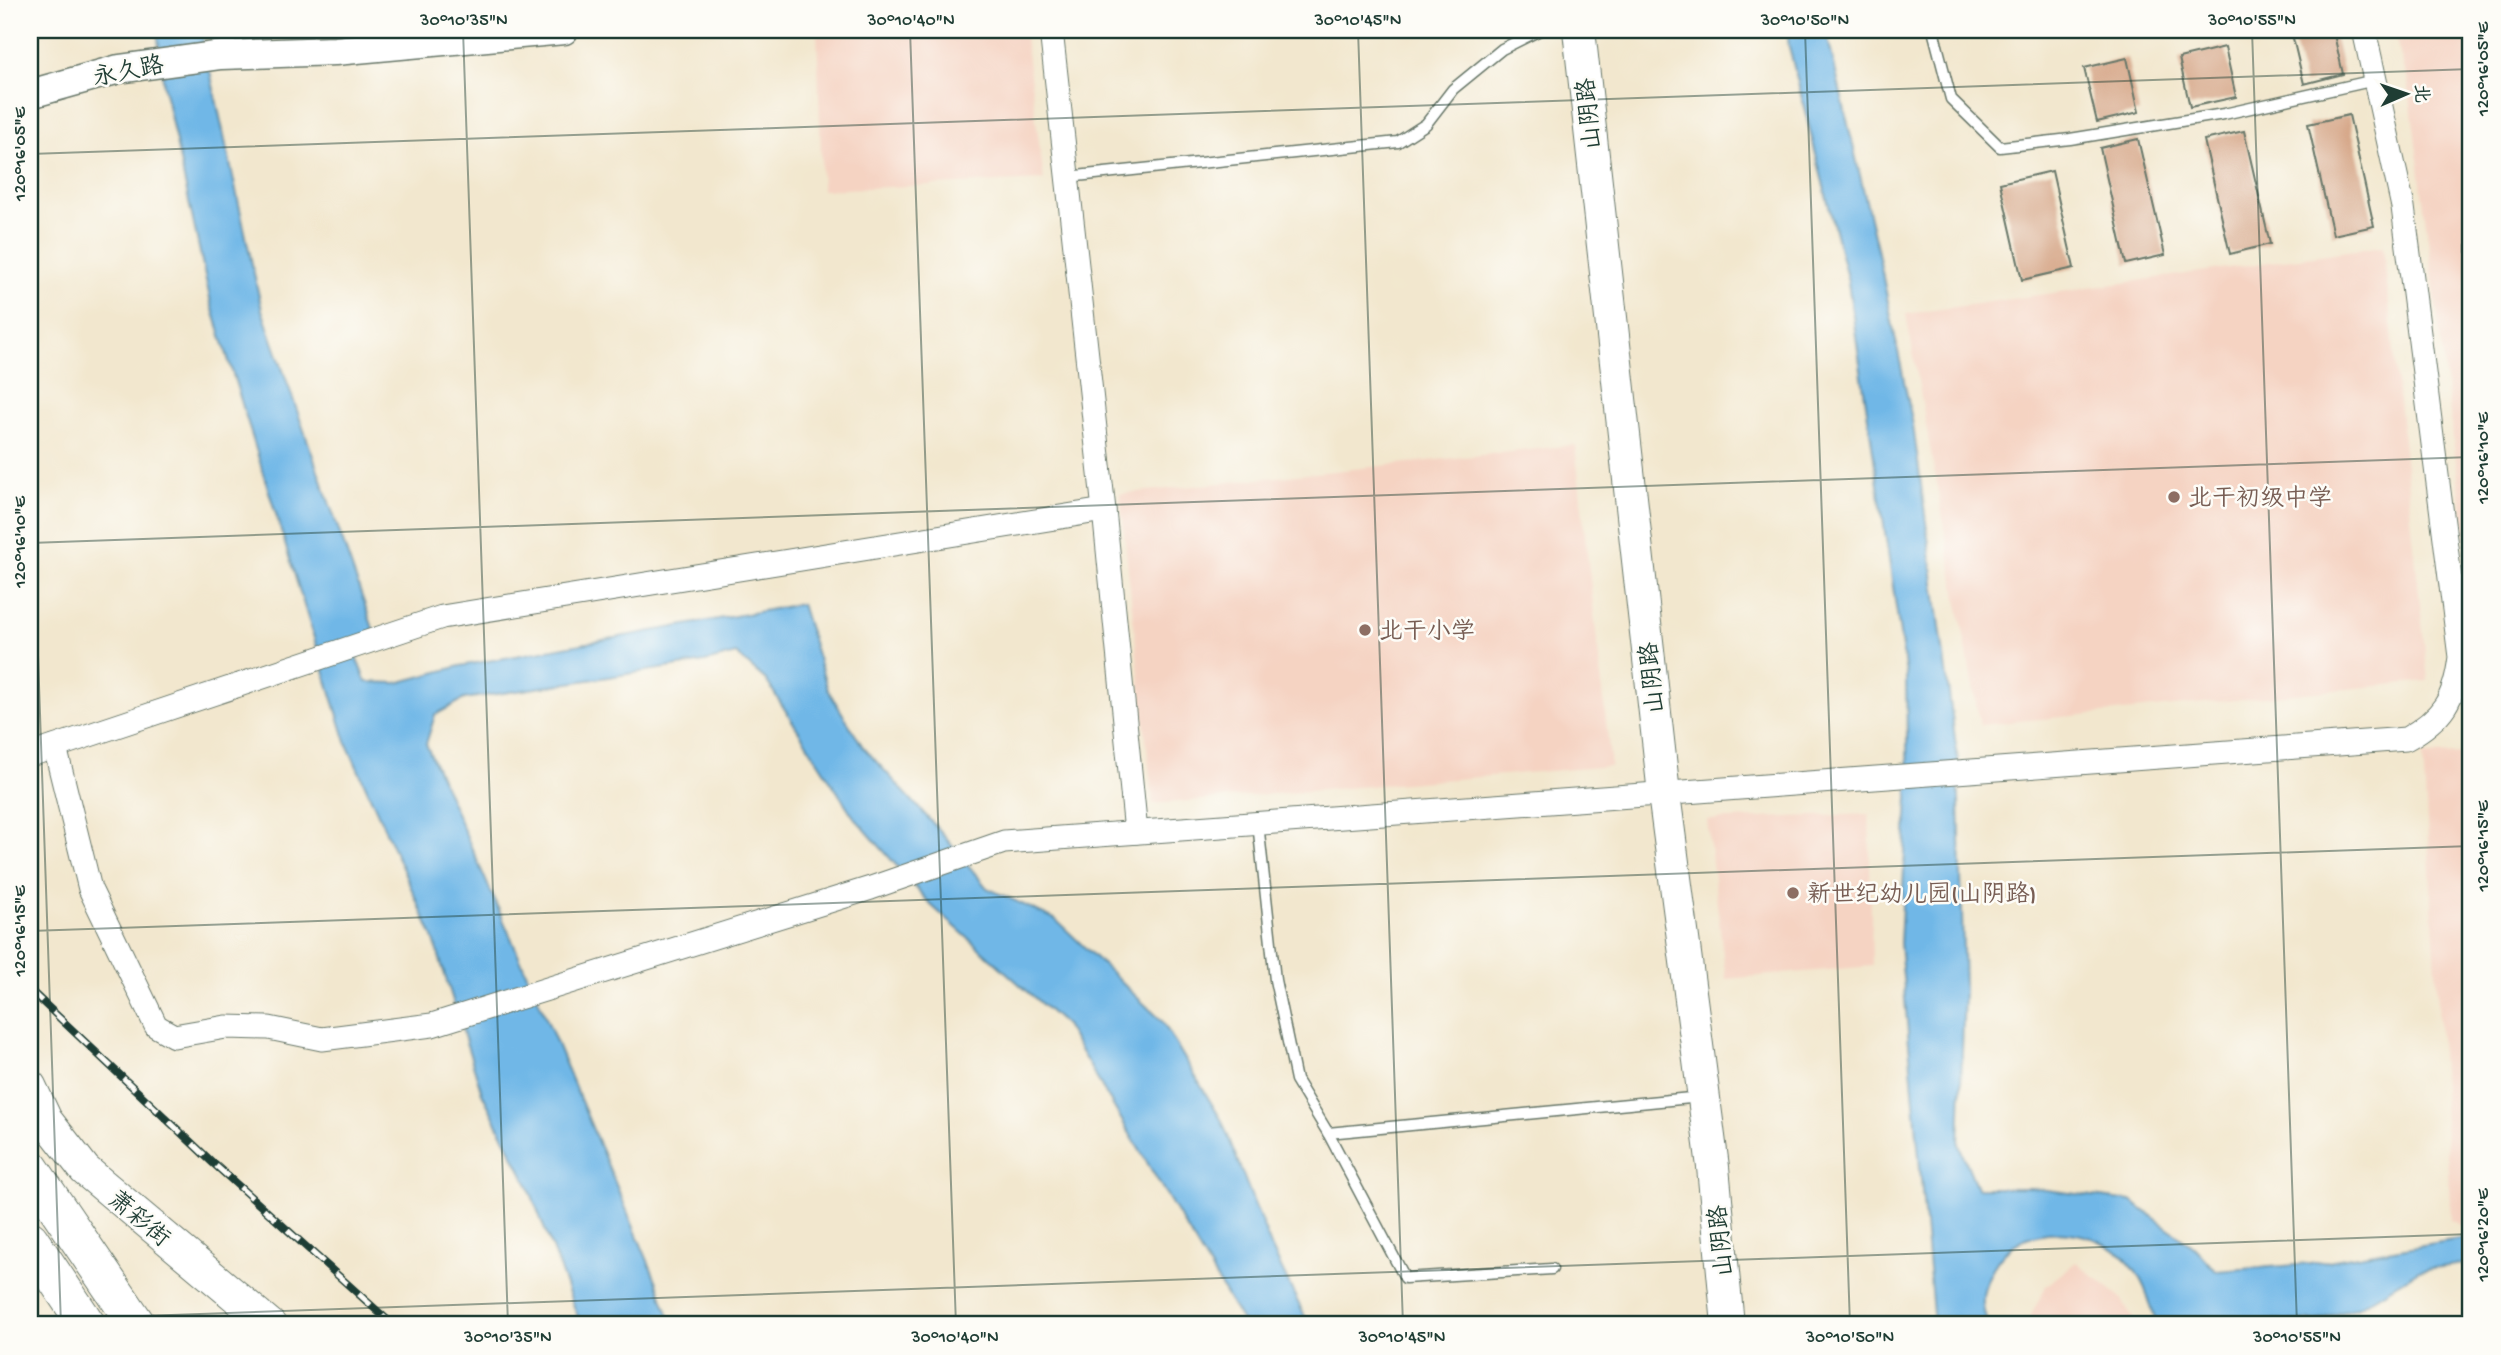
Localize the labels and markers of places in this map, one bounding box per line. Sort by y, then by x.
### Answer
place label: 北干初级中学 [2188,485,2332,515]
marker: 北干初级中学 [2166,489,2182,505]
place label: 北干小学 [1379,618,1475,648]
marker: 北干小学 [1357,622,1373,638]
place label: 新世纪幼儿园(山阴路) [1807,880,2037,911]
marker: 新世纪幼儿园(山阴路) [1785,885,1801,901]

